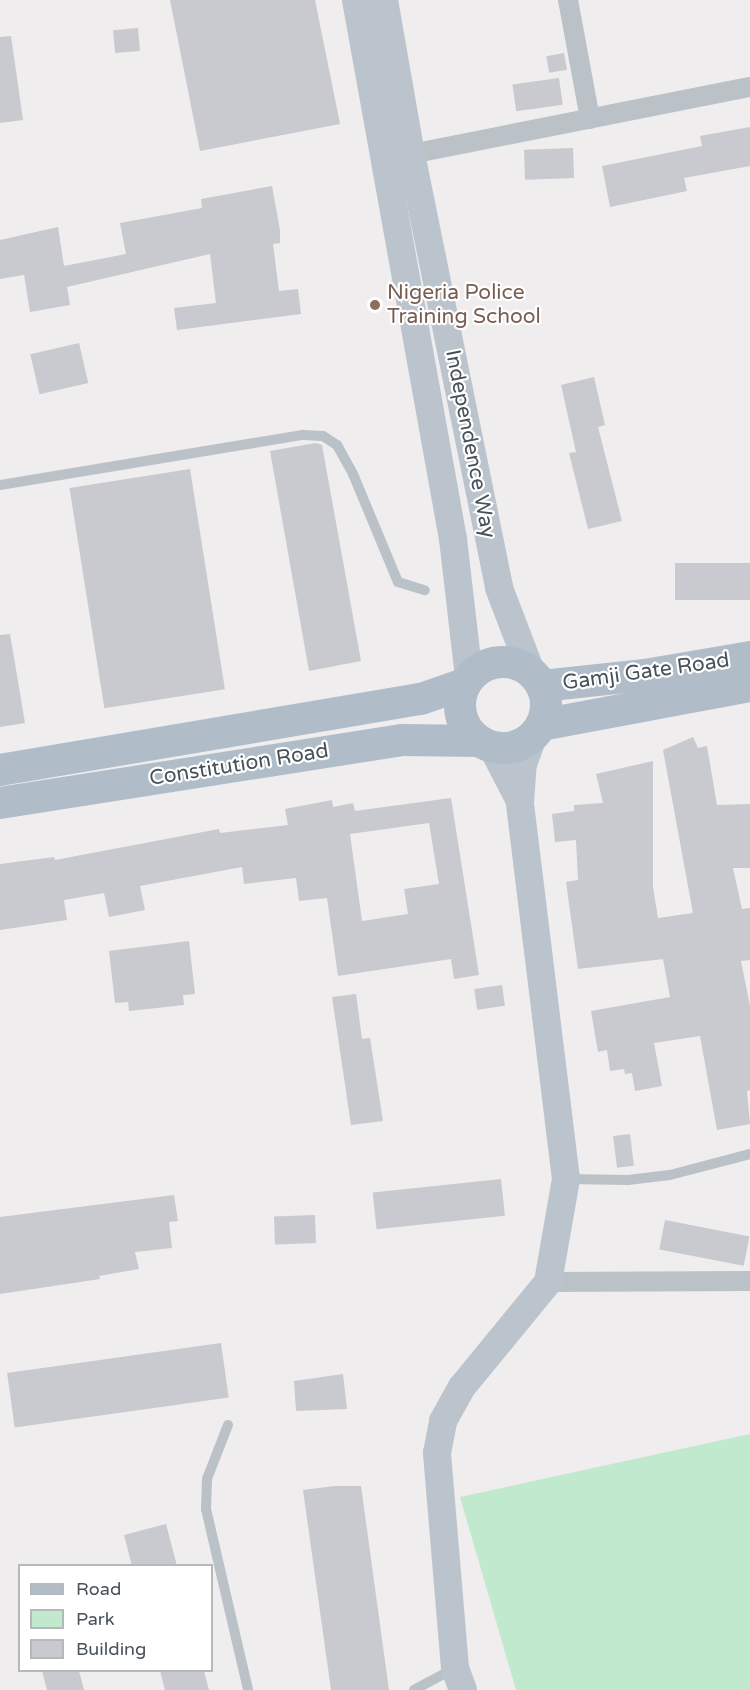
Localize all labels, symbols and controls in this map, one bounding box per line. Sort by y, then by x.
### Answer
place label: Nigeria Police Training School [387,280,541,330]
marker: Nigeria Police Training School [368,298,382,312]
street label: Independence Way [439,348,501,540]
street label: Gamji Gate Road [561,648,731,696]
street label: Constitution Road [148,738,330,792]
legend [18,1564,213,1672]
text: Road [76,1578,121,1600]
text: Park [76,1608,114,1630]
text: Building [76,1638,146,1660]

